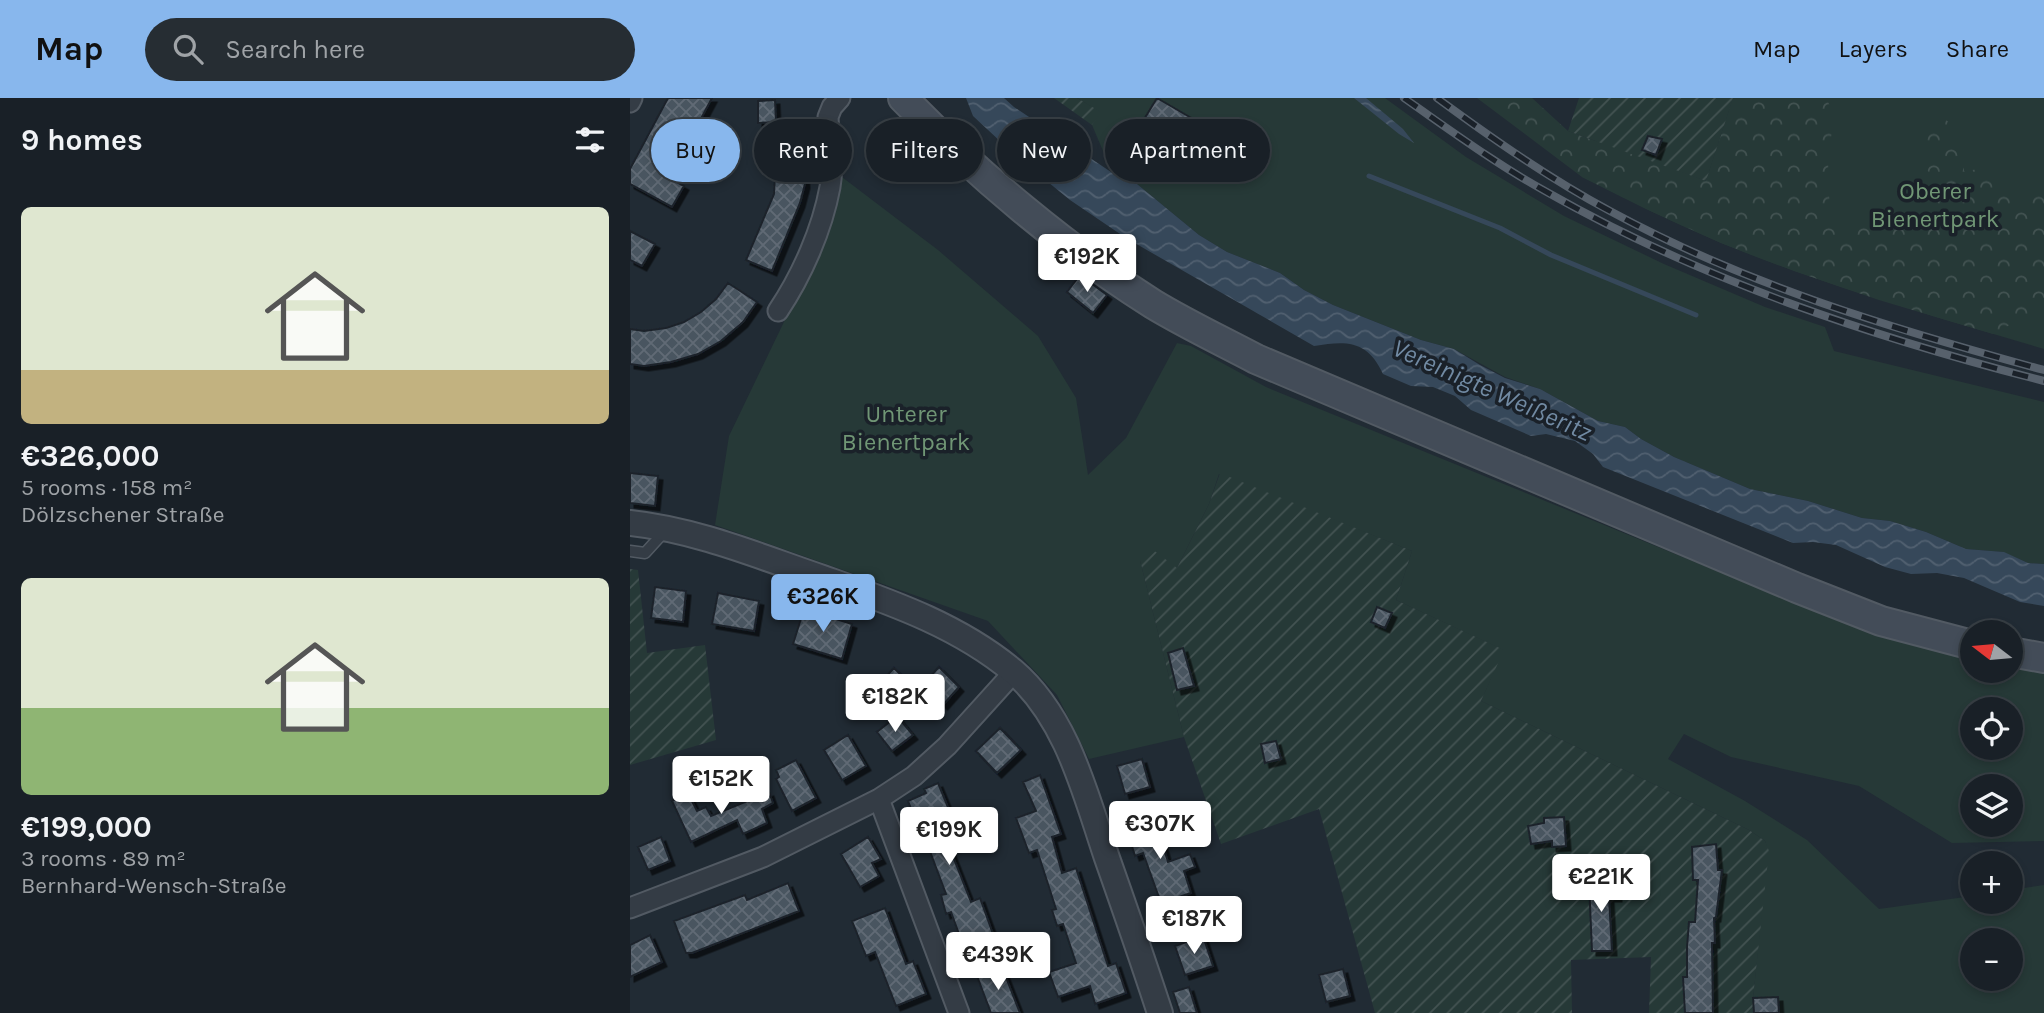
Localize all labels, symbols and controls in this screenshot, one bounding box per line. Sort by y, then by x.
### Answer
search box [145,18,635,81]
text: Map [35,30,103,68]
icon: search [169,30,207,68]
text: Search here [225,34,365,65]
text: Map [1753,35,1801,63]
text: Layers [1839,35,1908,63]
text: Share [1946,35,2009,63]
chip: Buy [651,119,740,182]
chip: Rent [754,119,852,182]
chip: Filters [866,119,983,182]
chip: New [997,119,1091,182]
chip: Apartment [1105,119,1270,182]
icon: filters [571,121,609,159]
text: 9 homes [21,122,143,158]
park label: Oberer Bienertpark [1871,177,1999,233]
pin: €192K [1038,234,1136,294]
text: €192K [1054,243,1120,270]
icon: home [252,253,378,379]
water label: Vereinigte Weißeritz [1388,332,1597,448]
park label: Unterer Bienertpark [842,400,970,456]
text: €326,000 [21,438,160,474]
text: 5 rooms · 158 m² [21,474,192,501]
text: Dölzschener Straße [21,501,225,528]
pin: €326K [774,574,872,634]
text: €326K [787,583,859,610]
north arrow [1960,620,2023,682]
map controls [1960,620,2023,991]
icon: home [252,624,378,750]
pin: €182K [846,674,944,734]
text: €182K [862,683,928,710]
button: locate [1960,697,2023,760]
pin: €152K [672,756,770,816]
text: €152K [688,765,754,792]
button: layers [1960,774,2023,837]
pin: €307K [1111,802,1209,861]
pin: €199K [900,808,998,867]
text: €199,000 [21,809,152,845]
text: €307K [1125,810,1195,837]
text: €199K [916,816,982,843]
text: 3 rooms · 89 m² [21,845,186,872]
button: + [1960,851,2023,914]
pin: €221K [1552,854,1650,914]
text: €221K [1568,863,1634,890]
text: Bernhard-Wensch-Straße [21,872,287,899]
pin: €187K [1145,896,1243,956]
text: €187K [1162,905,1226,932]
button: − [1960,928,2023,991]
pin: €439K [949,932,1047,992]
text: €439K [962,941,1034,968]

